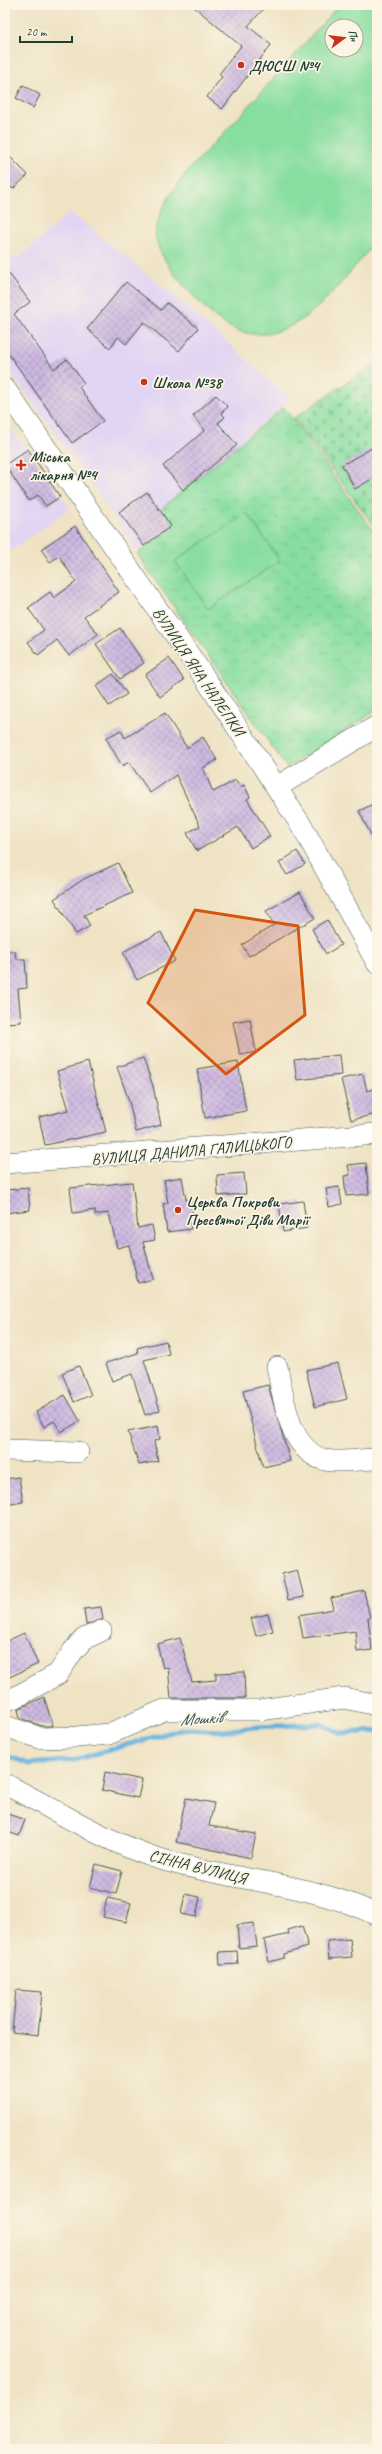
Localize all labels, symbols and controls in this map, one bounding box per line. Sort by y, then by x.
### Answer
scale bar [20,18,72,44]
north arrow [324,18,364,58]
text: 20 m [26,24,48,40]
text: Пн [345,28,362,44]
place label: ДЮСШ №4 [249,56,321,76]
marker: ДЮСШ №4 [236,60,246,70]
place label: Школа №38 [152,373,223,393]
marker: Школа №38 [139,377,149,387]
place label: Міська лікарня №4 [30,447,99,485]
marker: Міська лікарня №4 [15,459,27,471]
street label: ВУЛИЦЯ ЯНА НАЛЕПКИ [148,604,250,742]
street label: ВУЛИЦЯ ДАНИЛА ГАЛИЦЬКОГО [90,1132,294,1170]
place label: Церква Покрови Пресвятої Діви Марії [186,1192,312,1230]
marker: Церква Покрови Пресвятої Діви Марії [173,1205,183,1215]
water label: Мошків [179,1706,230,1730]
street label: СІННА ВУЛИЦЯ [147,1845,251,1889]

